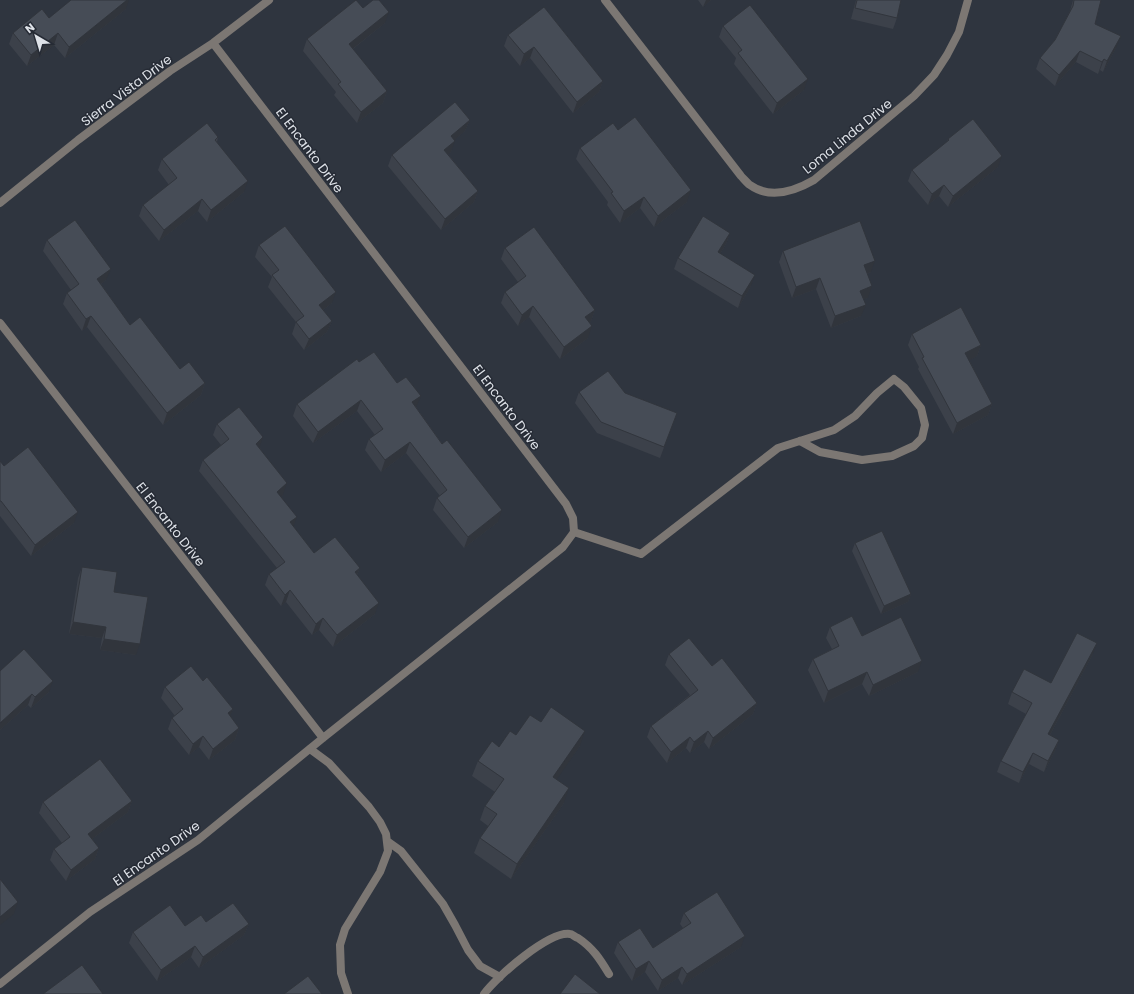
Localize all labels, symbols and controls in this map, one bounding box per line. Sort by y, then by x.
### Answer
north arrow [16,16,56,56]
text: N [22,19,38,37]
street label: Sierra Vista Drive [77,50,176,131]
street label: Loma Linda Drive [798,94,896,178]
street label: El Encanto Drive [271,104,348,197]
street label: El Encanto Drive [468,361,545,454]
street label: El Encanto Drive [132,478,210,571]
street label: El Encanto Drive [109,816,204,891]

